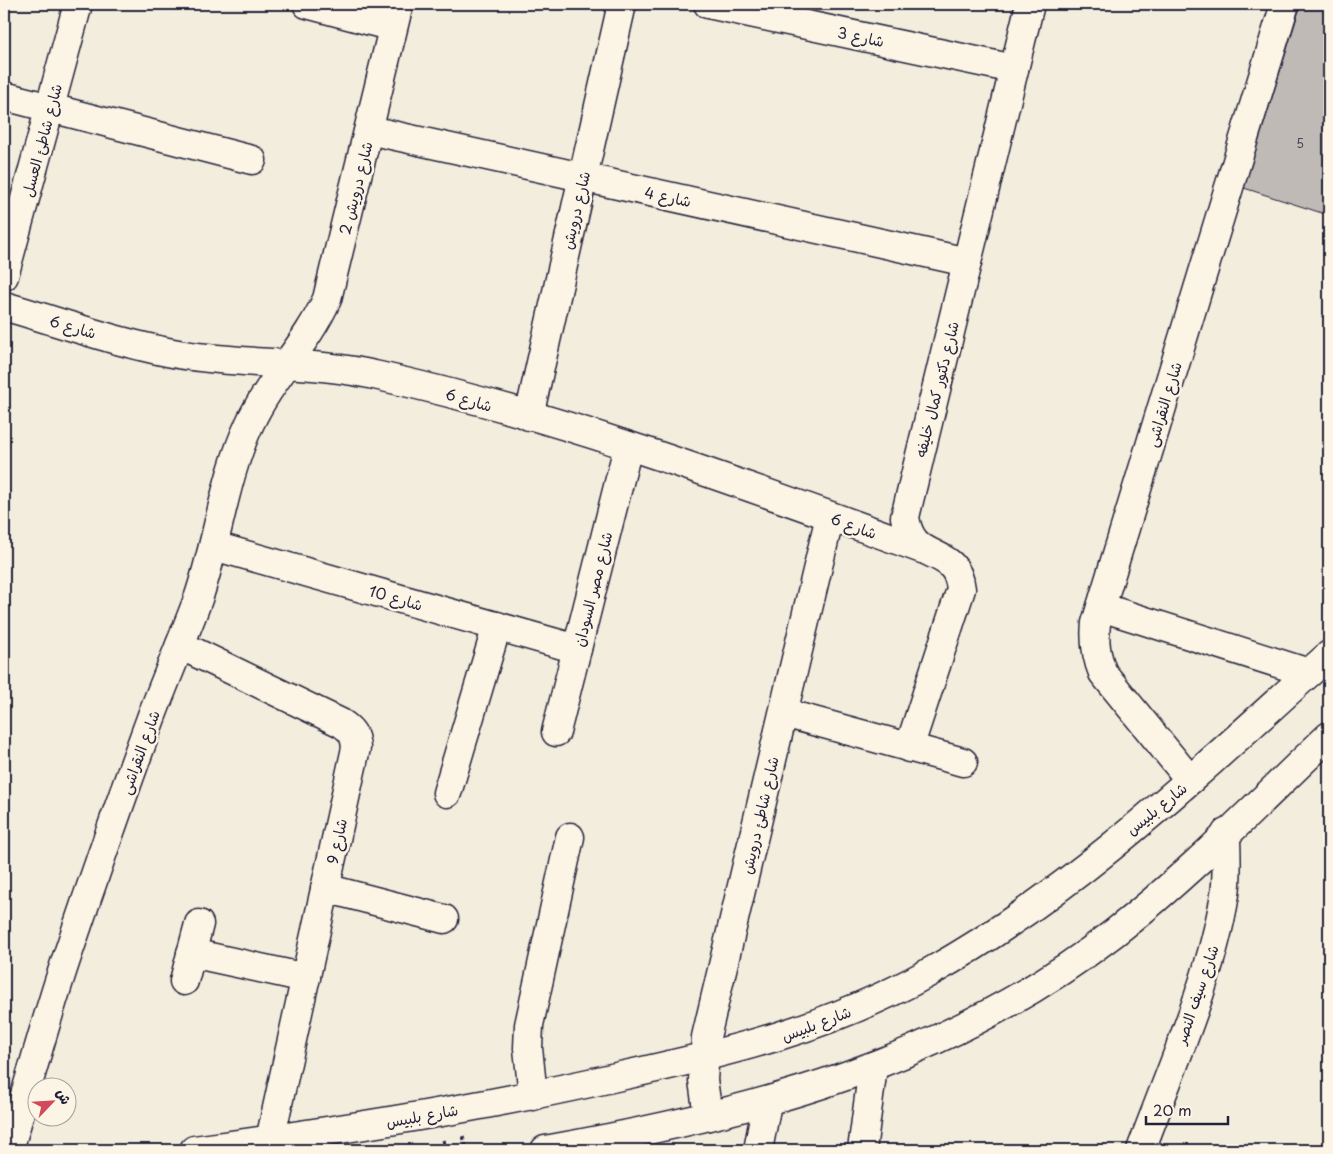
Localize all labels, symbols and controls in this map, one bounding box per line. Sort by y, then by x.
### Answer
street label: شارع 3 [836,20,886,52]
street label: شارع شاطئ العسل [15,81,67,199]
house number: 5 [1296,134,1304,152]
street label: شارع درويش 2 [332,139,378,237]
street label: شارع درويش [555,169,595,251]
street label: شارع 4 [642,180,694,212]
street label: شارع 6 [47,308,99,344]
street label: شارع دكتور كمال خليفه [908,319,964,459]
street label: شارع النقراشى [1139,359,1187,449]
street label: شارع 6 [443,381,495,417]
street label: شارع 6 [828,506,880,544]
street label: شارع مصر السودان [567,529,617,649]
street label: شارع 10 [366,578,426,616]
street label: شارع النقراشى [113,707,165,797]
street label: شارع شاطئ درويش [734,754,784,876]
street label: شارع بلبيس [1120,776,1192,840]
street label: شارع 9 [320,816,352,866]
street label: شارع سيف النصر [1168,941,1224,1048]
street label: شارع بلبيس [778,999,854,1047]
north arrow [28,1076,78,1126]
text: ش [51,1085,77,1108]
scale bar [1146,1094,1228,1126]
street label: شارع بلبيس [384,1097,460,1133]
text: 20 m [1153,1098,1192,1121]

